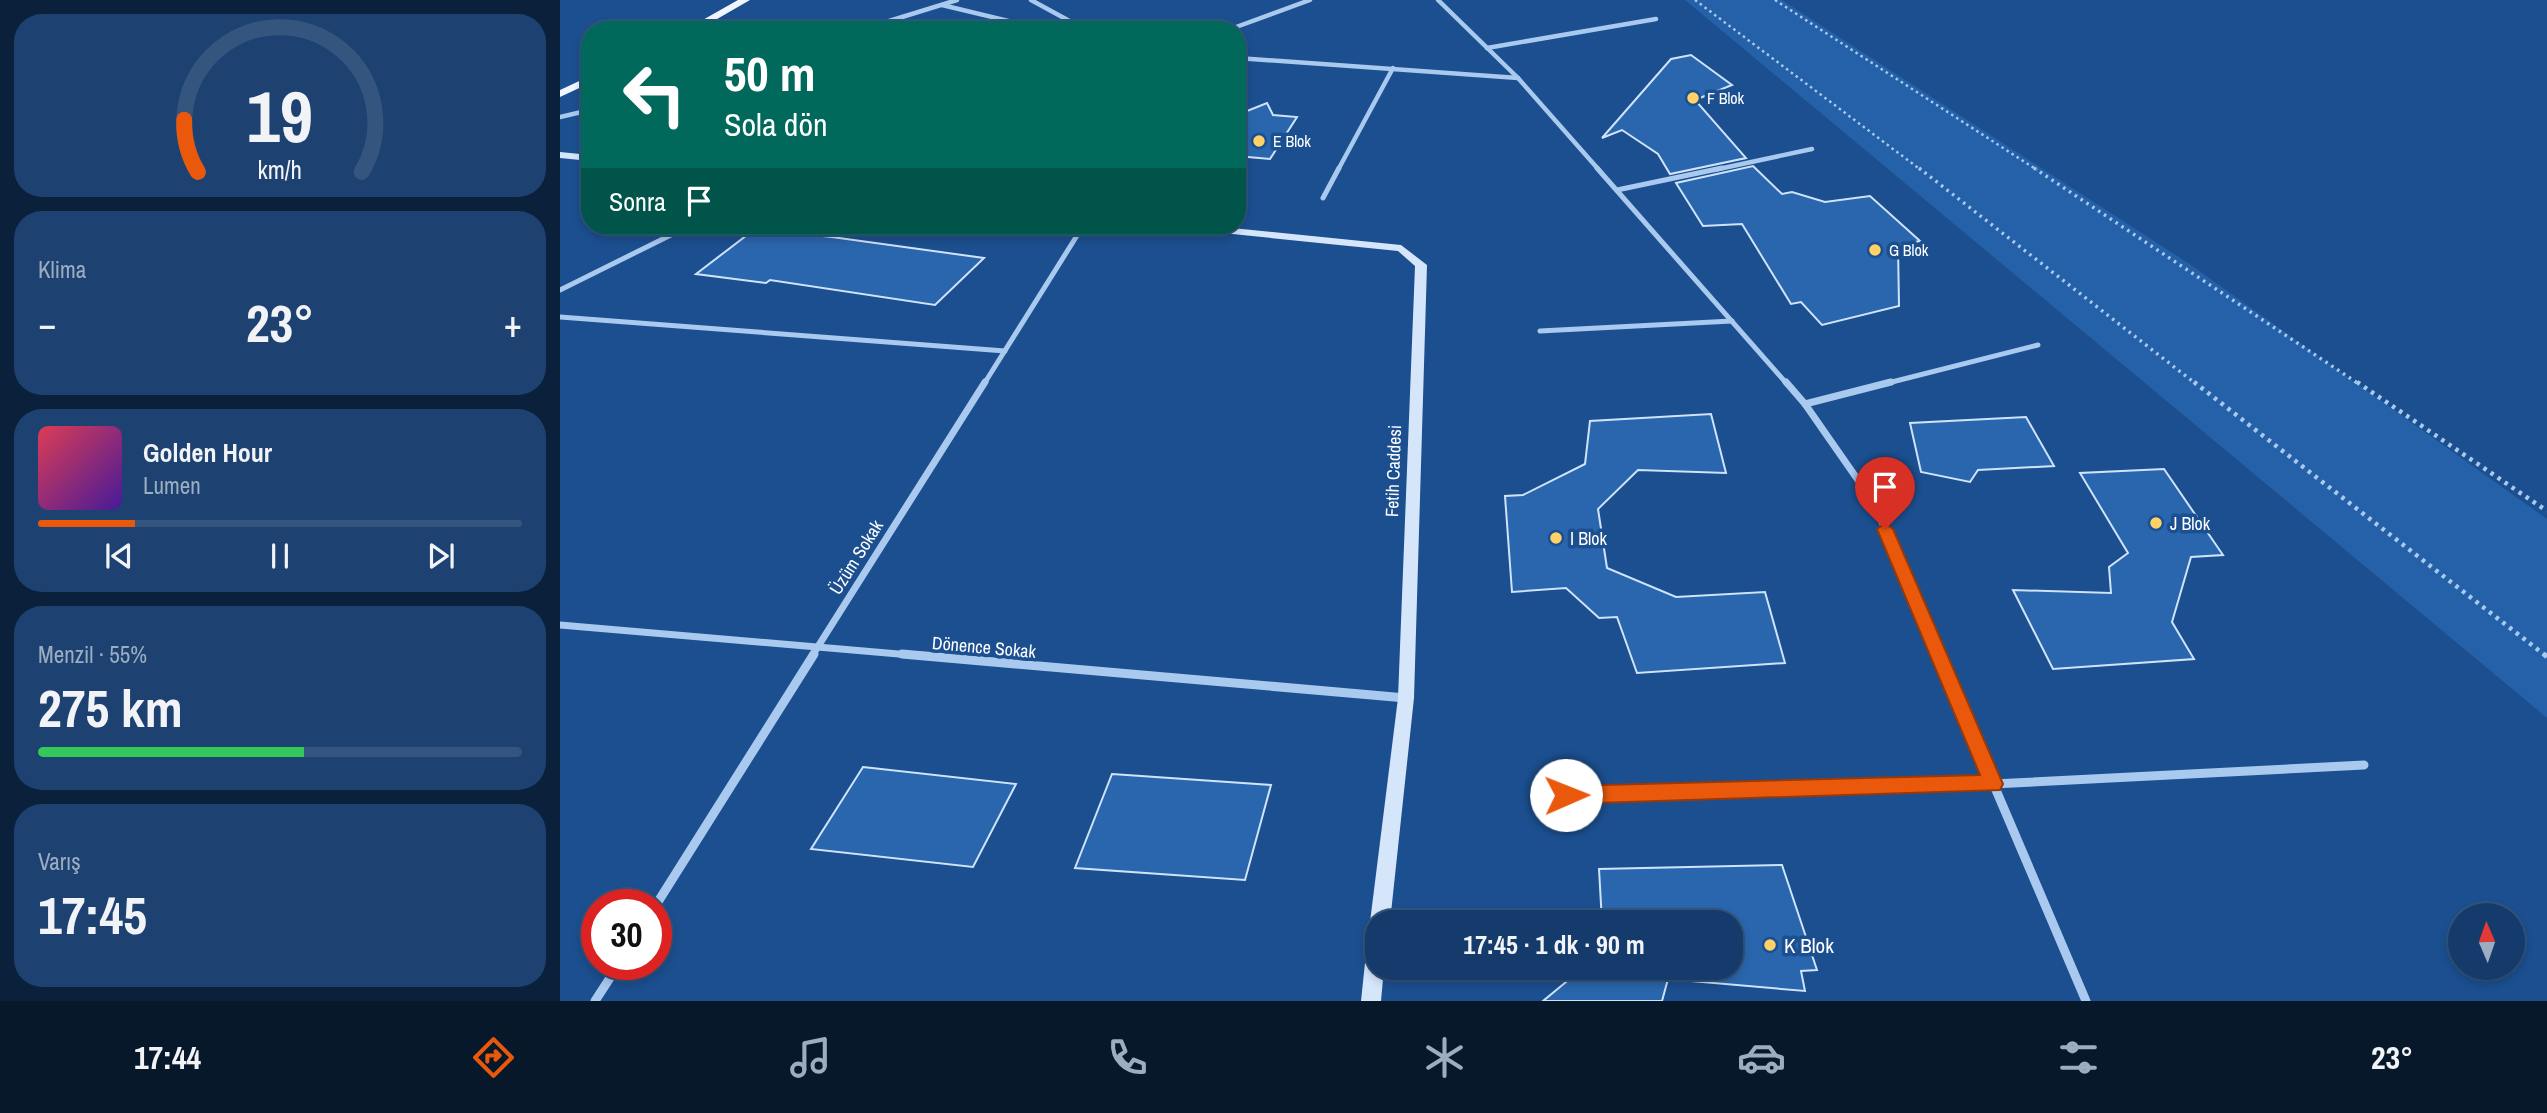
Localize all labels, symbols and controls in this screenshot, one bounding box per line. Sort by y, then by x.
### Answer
text: 50 m [724,40,816,106]
icon: left [609,49,700,140]
text: 19 [247,67,313,165]
place label: F Blok [1707,87,1745,109]
marker: F Blok [1685,90,1701,106]
text: Sola dön [724,103,828,146]
place label: E Blok [1273,130,1311,152]
marker: E Blok [1251,133,1267,149]
text: km/h [258,153,302,187]
icon: arrive [680,182,718,220]
text: Sonra [609,184,666,219]
place label: G Blok [1889,239,1929,261]
marker: G Blok [1867,242,1883,258]
text: Klima [38,254,86,285]
text: 23° [246,288,314,358]
text: − [38,298,56,349]
text: + [504,298,522,349]
street label: Fetih Caddesi [1379,425,1407,517]
text: Golden Hour [143,435,272,470]
pin [1855,457,1915,529]
icon: arrive [1866,468,1904,506]
text: Lumen [143,470,201,501]
place label: J Blok [2170,511,2211,536]
street label: Üzüm Sokak [823,514,889,599]
marker: J Blok [2148,515,2164,531]
place label: I Blok [1570,526,1608,551]
marker: I Blok [1548,530,1564,546]
icon: previous [100,537,138,575]
icon: pause [261,537,299,575]
icon: next [422,537,460,575]
street label: Dönence Sokak [931,630,1038,664]
text: Menzil · 55% [38,639,147,670]
text: 275 km [38,673,183,743]
position arrow [1529,758,1603,832]
text: Varış [38,846,81,877]
text: 17:45 [38,880,147,950]
speed limit sign: 30 [581,889,672,980]
north arrow [2448,903,2525,980]
map controls [2448,903,2525,980]
text: 17:45 · 1 dk · 90 m [1463,927,1645,962]
place label: K Blok [1784,931,1834,960]
marker: K Blok [1762,937,1778,953]
icon: directions [469,1033,518,1082]
icon: music [786,1033,835,1082]
icon: phone [1103,1033,1152,1082]
icon: climate [1420,1033,1469,1082]
icon: car [1737,1033,1786,1082]
icon: filters [2054,1033,2103,1082]
text: 17:44 [134,1036,201,1079]
text: 23° [2371,1036,2413,1079]

